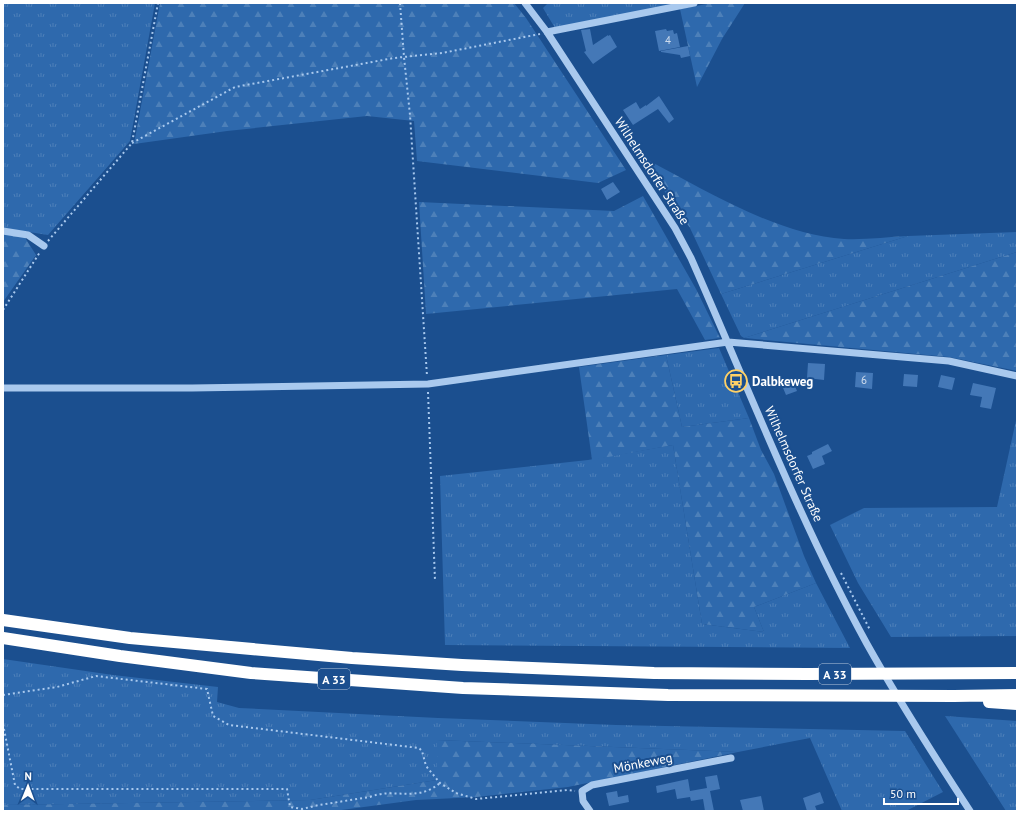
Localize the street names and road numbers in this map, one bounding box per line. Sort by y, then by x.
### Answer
street label: Wilhelmsdorfer Straße [611,114,693,228]
street label: Wilhelmsdorfer Straße [761,403,827,525]
road number: A 33 [819,664,851,684]
road number: A 33 [318,669,350,689]
street label: Mönkeweg [612,749,674,777]

